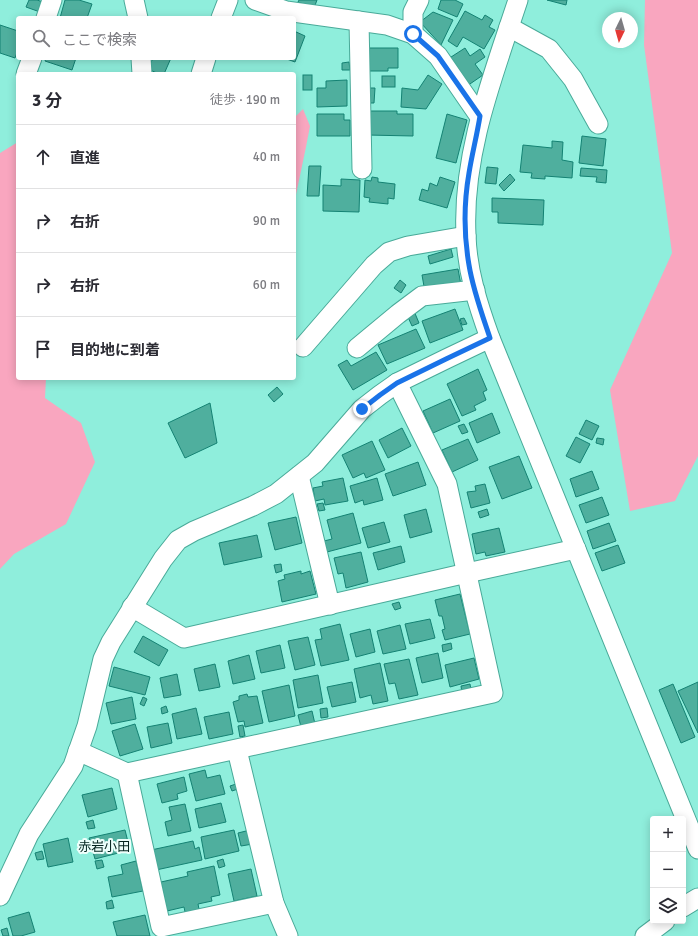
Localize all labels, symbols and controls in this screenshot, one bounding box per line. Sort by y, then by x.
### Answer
north arrow [602,12,638,48]
search box [16,16,296,60]
route start [404,25,422,43]
icon: search [30,27,52,49]
text: ここで検索 [62,31,137,49]
text: 3 分 [32,90,62,111]
text: 徒歩 · 190 m [210,92,280,108]
icon: ahead [32,146,54,168]
text: 直進 [70,149,100,167]
text: 40 m [253,149,280,165]
icon: right [32,210,54,232]
text: 右折 [70,213,100,231]
text: 90 m [253,213,280,229]
icon: right [32,274,54,296]
text: 右折 [70,277,100,295]
text: 60 m [253,277,280,293]
icon: arrive [32,338,54,360]
text: 目的地に到着 [70,341,160,359]
route end [353,400,371,418]
map controls [650,816,686,924]
button: + [650,816,686,852]
district label: 赤岩小田 [78,839,130,855]
button: − [650,852,686,888]
button: layers [650,888,686,924]

